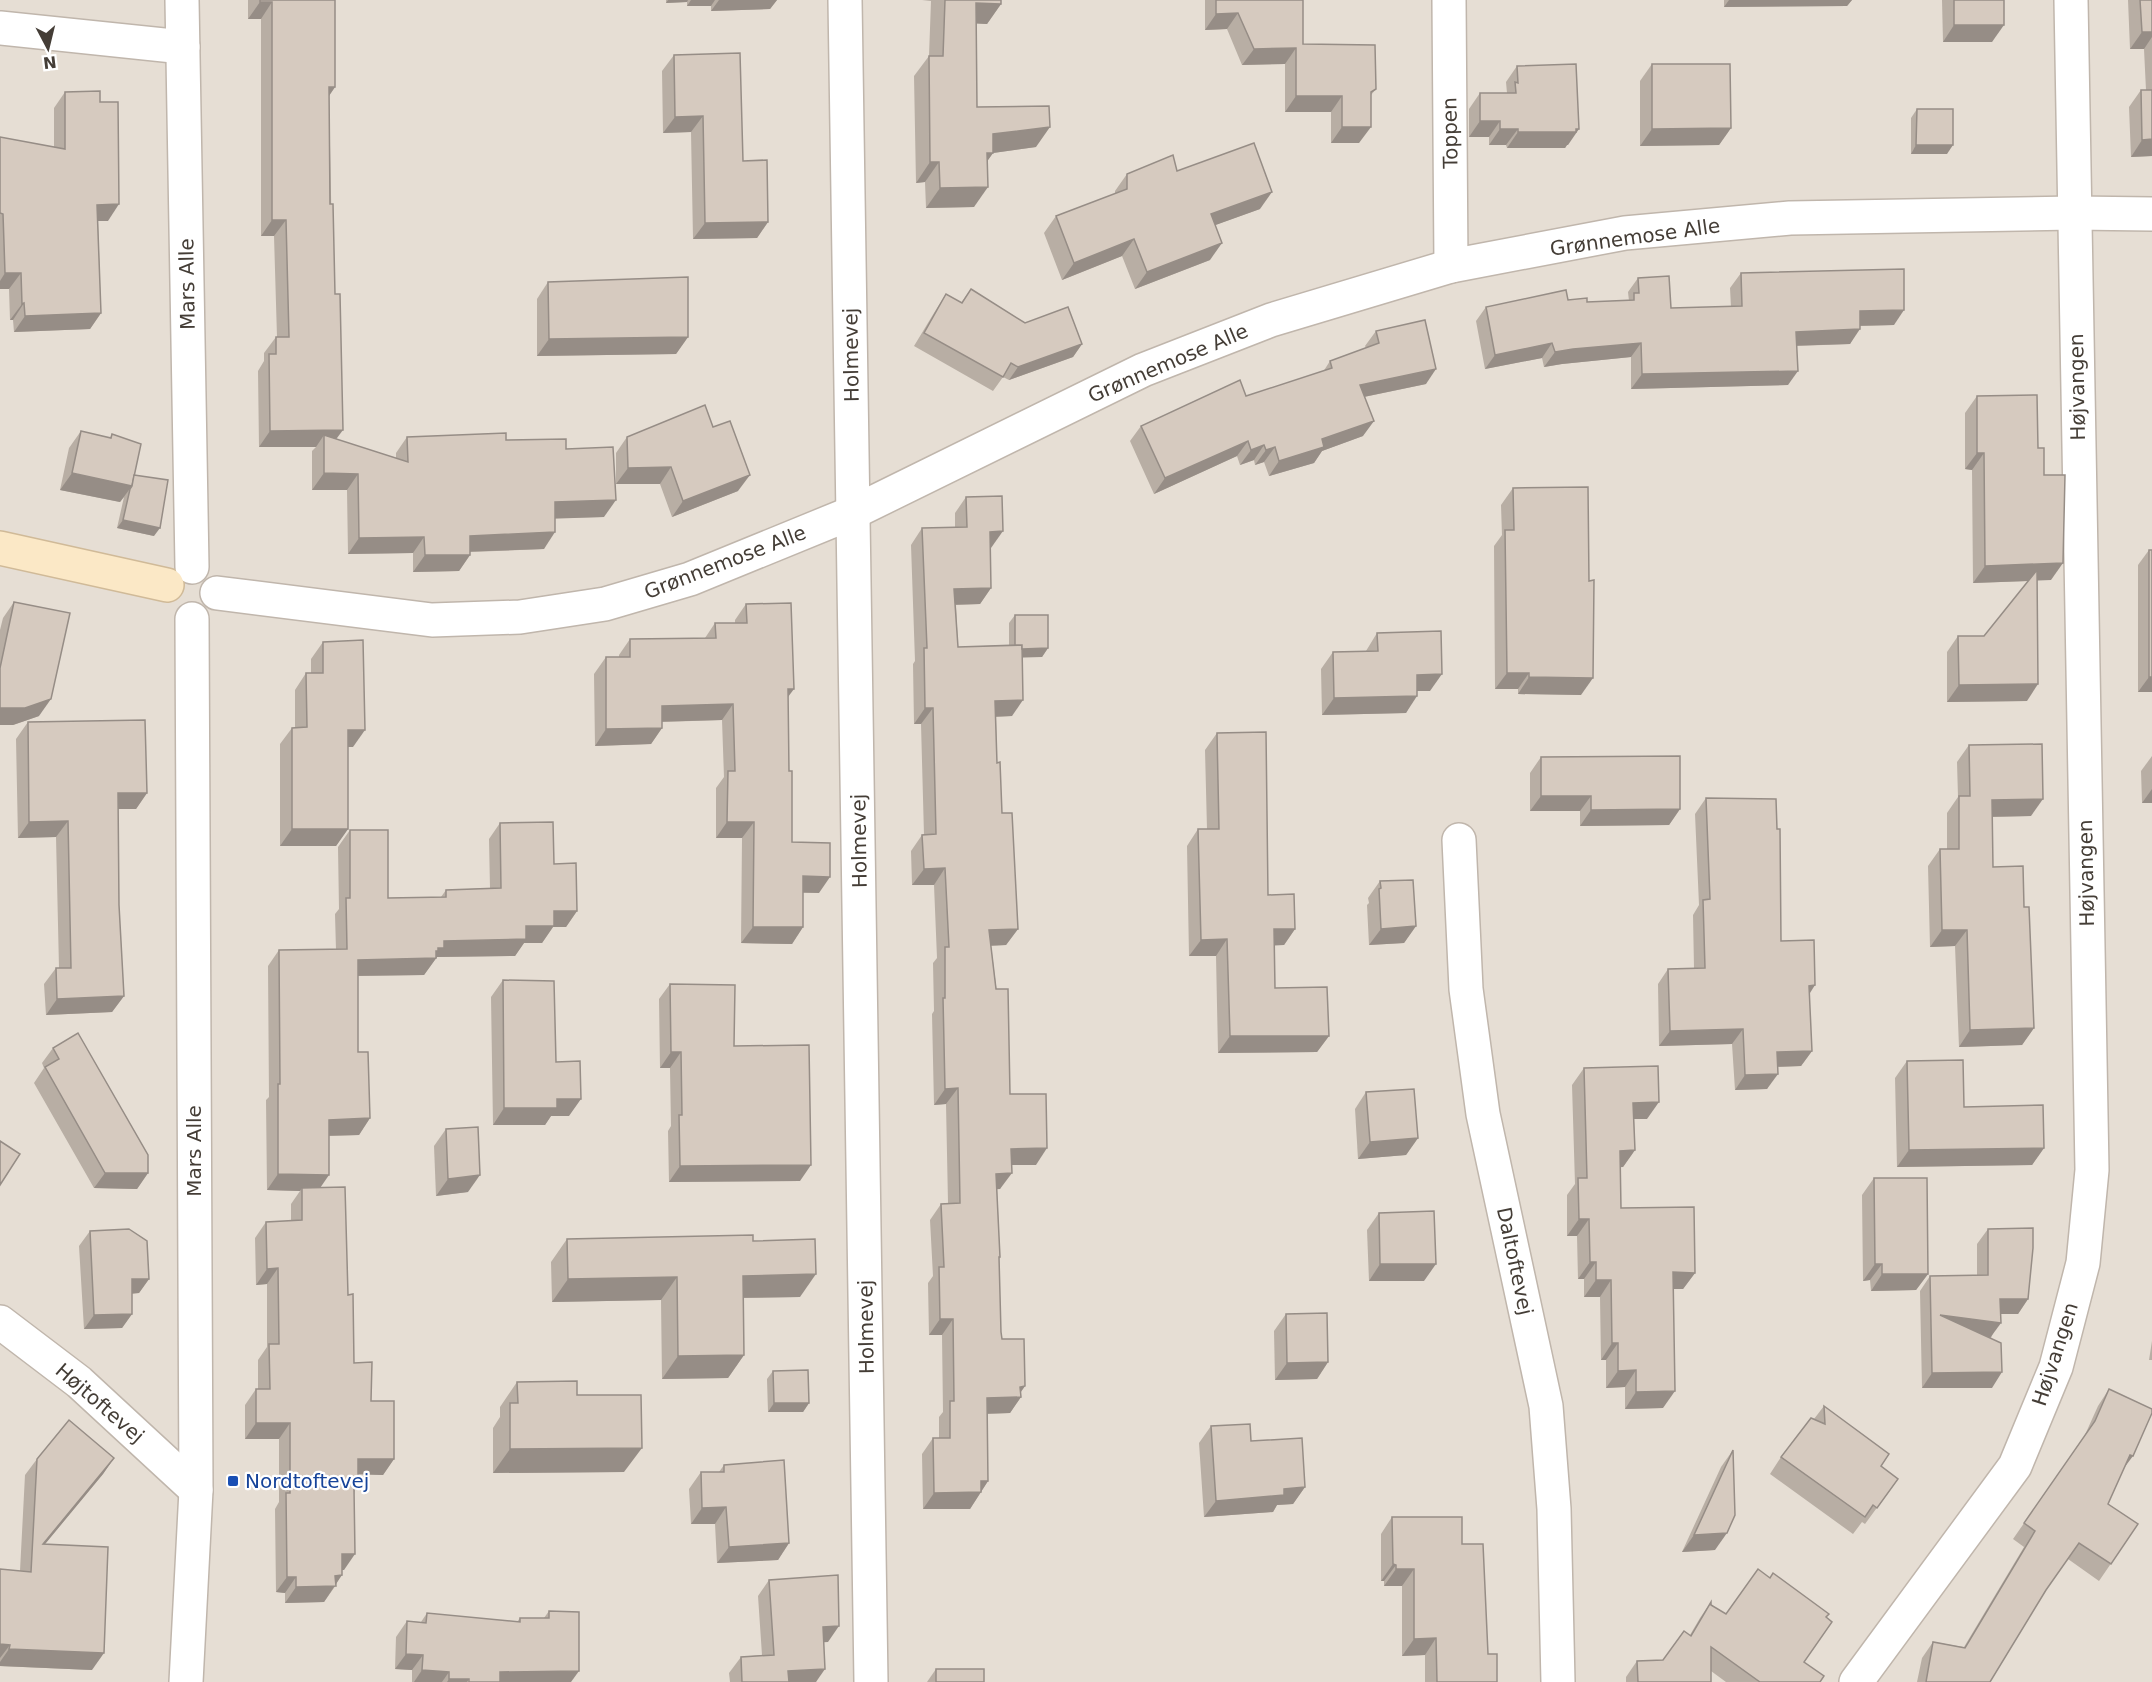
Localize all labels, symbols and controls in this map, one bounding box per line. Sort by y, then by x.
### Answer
north arrow [18,18,78,78]
text: N [42,52,58,73]
street label: Toppen [1437,97,1463,170]
street label: Grønnemose Alle [1548,213,1722,261]
street label: Mars Alle [174,238,200,330]
street label: Holmevej [838,308,864,402]
street label: Grønnemose Alle [1084,318,1252,408]
street label: Højvangen [2064,333,2090,441]
street label: Grønnemose Alle [641,520,809,604]
street label: Holmevej [846,794,872,888]
street label: Højvangen [2073,819,2099,927]
street label: Mars Alle [182,1105,206,1197]
street label: Daltoftevej [1492,1205,1538,1317]
street label: Holmevej [853,1280,879,1374]
street label: Højvangen [2027,1299,2083,1409]
street label: Højtoftevej [51,1358,149,1448]
place label: Nordtoftevej [245,1469,369,1493]
marker: Nordtoftevej [226,1474,240,1488]

